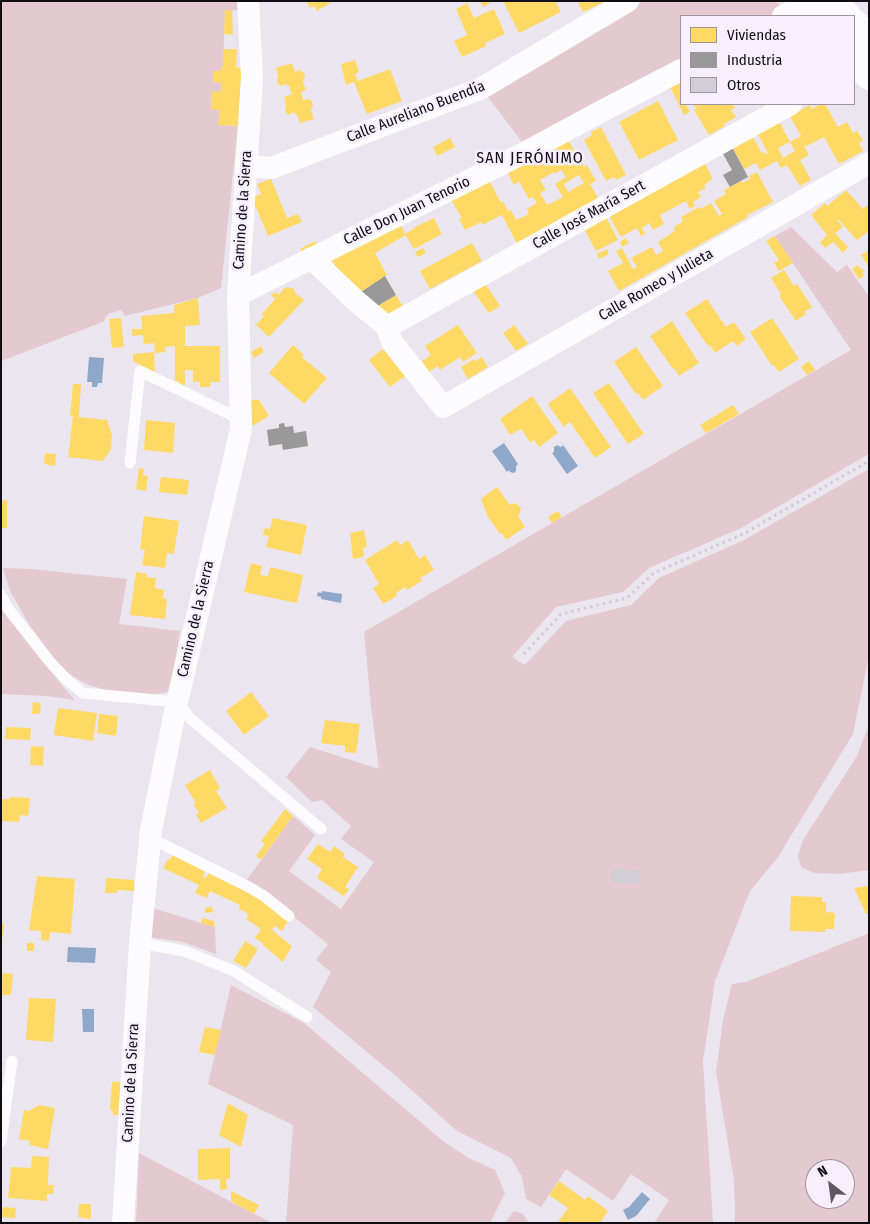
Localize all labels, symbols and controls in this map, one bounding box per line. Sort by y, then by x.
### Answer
legend [680,15,855,105]
text: Viviendas [727,26,786,44]
text: Industria [727,51,782,69]
text: Otros [727,76,760,94]
street label: Calle Aureliano Buendía [344,77,488,147]
district label: SAN JERÓNIMO [475,149,585,169]
street label: Camino de la Sierra [230,150,256,270]
street label: Calle Don Juan Tenorio [341,173,473,249]
street label: Calle José María Sert [530,177,648,253]
street label: Calle Romeo y Julieta [596,245,716,325]
street label: Camino de la Sierra [174,559,218,679]
street label: Camino de la Sierra [119,1023,143,1143]
north arrow [805,1159,855,1209]
text: N [815,1162,831,1181]

